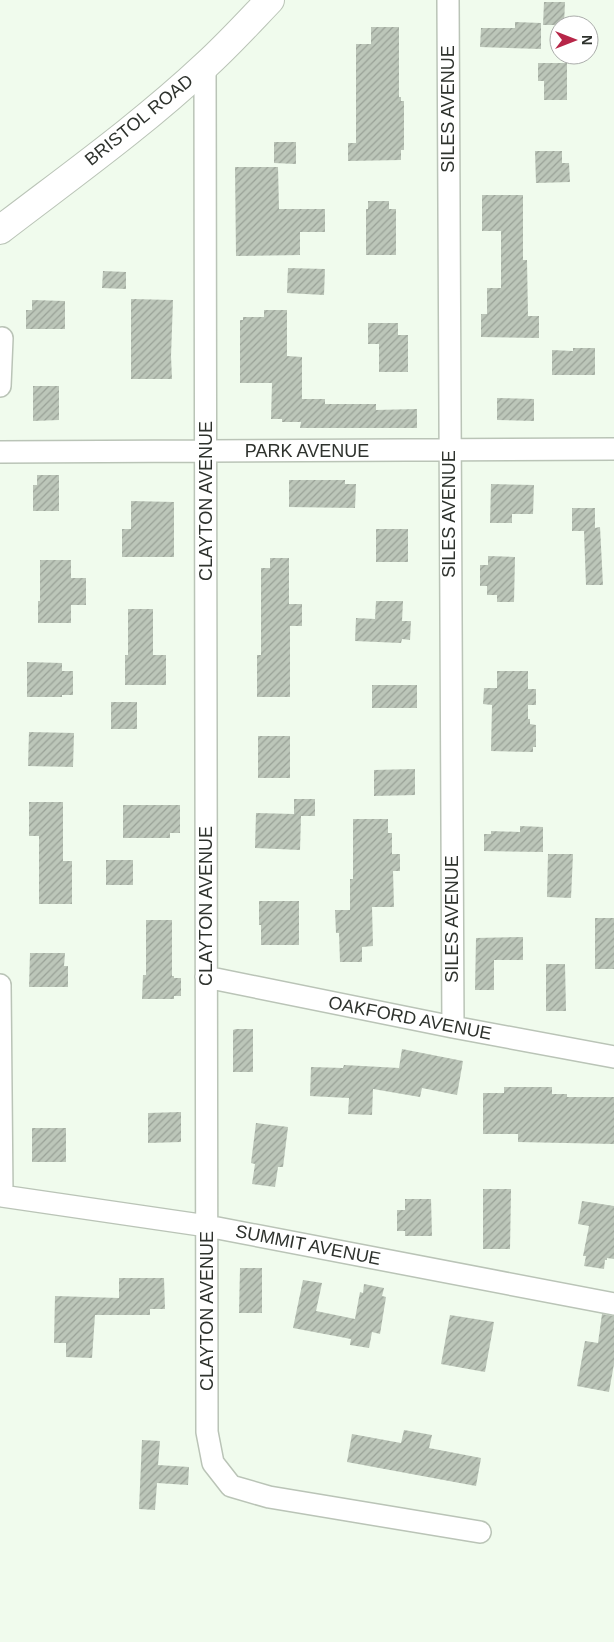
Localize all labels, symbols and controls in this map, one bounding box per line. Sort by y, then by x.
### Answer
north arrow [549,15,599,65]
text: N [579,35,595,45]
street label: SILES AVENUE [438,45,458,173]
street label: BRISTOL ROAD [81,70,197,170]
street label: CLAYTON AVENUE [196,421,216,581]
street label: PARK AVENUE [245,441,369,461]
street label: SILES AVENUE [439,450,459,578]
street label: CLAYTON AVENUE [196,826,216,986]
street label: SILES AVENUE [442,855,462,983]
street label: OAKFORD AVENUE [327,992,493,1044]
street label: SUMMIT AVENUE [234,1221,382,1269]
street label: CLAYTON AVENUE [197,1231,217,1391]

